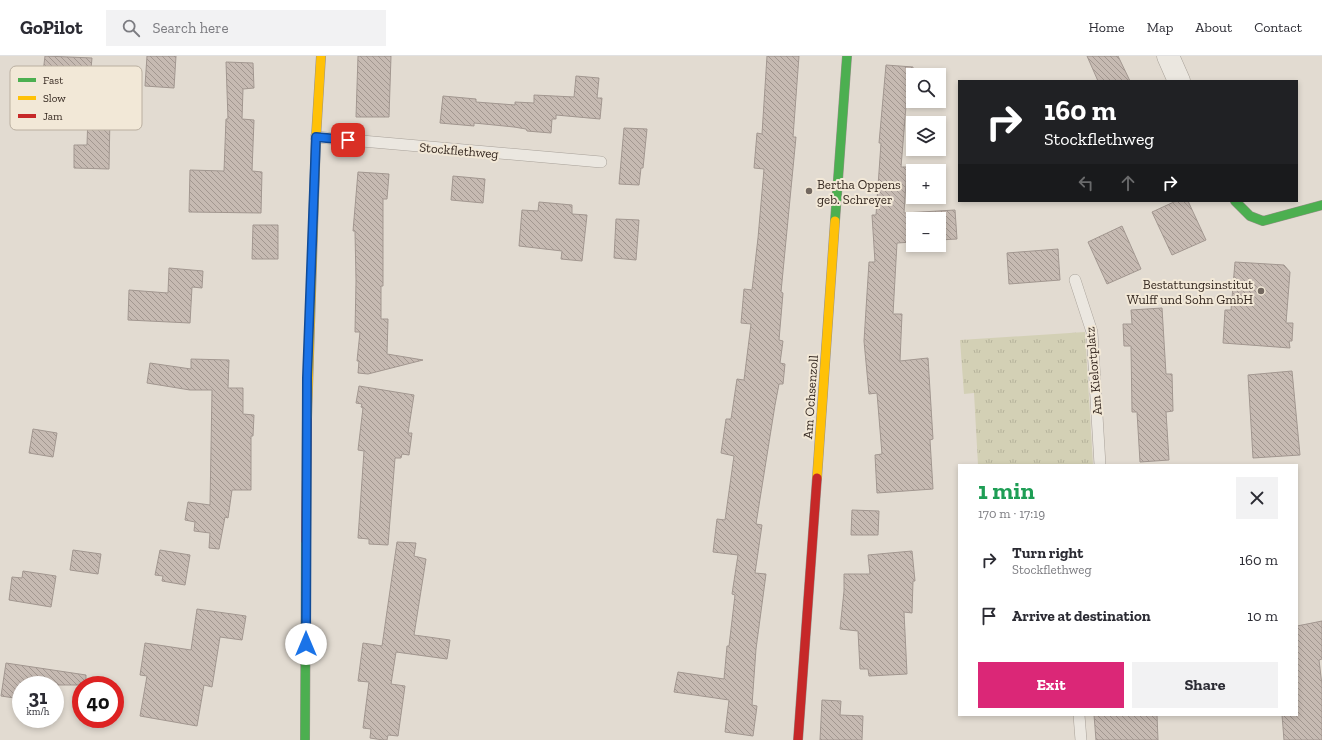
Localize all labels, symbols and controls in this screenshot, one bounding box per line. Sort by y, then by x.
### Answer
search box [106,10,386,46]
text: GoPilot [20,16,82,39]
icon: search [120,17,142,39]
text: Search here [152,19,228,37]
text: Home [1089,19,1125,36]
text: Map [1147,19,1173,36]
text: About [1195,19,1232,36]
text: Contact [1254,19,1302,36]
legend [10,66,142,130]
map controls [906,68,946,252]
button: search [906,68,946,108]
text: Fast [43,74,64,87]
text: Slow [43,92,66,105]
text: 160 m [1044,94,1116,127]
icon: right [978,96,1030,148]
text: Jam [43,110,63,123]
button: layers [906,116,946,156]
pin [331,123,365,157]
text: Stockflethweg [1044,128,1154,150]
icon: arrive [337,129,359,151]
street label: Stockflethweg [419,140,499,161]
button: + [906,164,946,204]
icon: left [1075,172,1097,194]
icon: ahead [1117,172,1139,194]
icon: right [1159,172,1181,194]
place label: Bertha Oppens geb. Schreyer [817,177,901,207]
marker: Bertha Oppens geb. Schreyer [804,186,814,196]
button: − [906,212,946,252]
place label: Bestattungsinstitut Wulff und Sohn GmbH [1127,277,1253,307]
marker: Bestattungsinstitut Wulff und Sohn GmbH [1256,286,1266,296]
street label: Am Kielortplatz [1082,326,1105,416]
street label: Am Ochsenzoll [800,354,821,440]
text: 1 min [978,476,1035,505]
button: close [1236,477,1278,519]
text: 170 m · 17:19 [978,506,1045,521]
text: Turn right [1012,544,1083,562]
icon: right [978,549,1000,571]
text: 160 m [1239,551,1278,569]
text: Stockflethweg [1012,562,1092,577]
icon: arrive [978,605,1000,627]
text: Arrive at destination [1012,607,1151,625]
text: 10 m [1247,607,1278,625]
position arrow [285,623,327,665]
button: Exit [978,662,1124,708]
button: Share [1132,662,1278,708]
speed limit sign: 40 [72,676,124,728]
text: 31 [29,685,47,709]
text: km/h [27,706,49,718]

